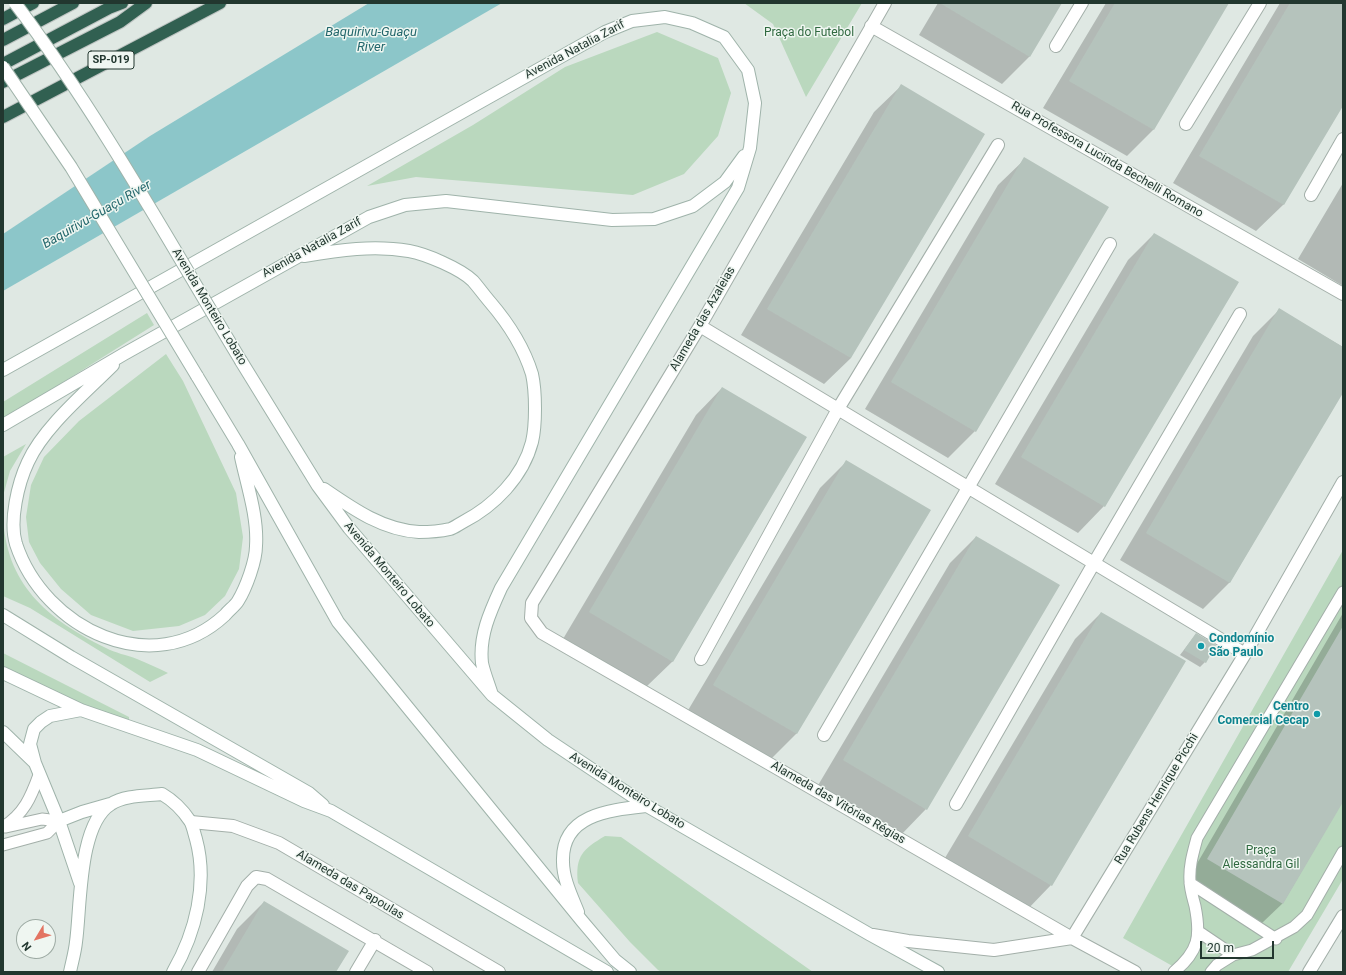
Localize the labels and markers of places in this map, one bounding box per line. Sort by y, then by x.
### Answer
place label: Condomínio São Paulo [1209,632,1274,660]
marker: Condomínio São Paulo [1196,641,1206,651]
place label: Centro Comercial Cecap [1217,700,1309,728]
marker: Centro Comercial Cecap [1312,709,1322,719]

